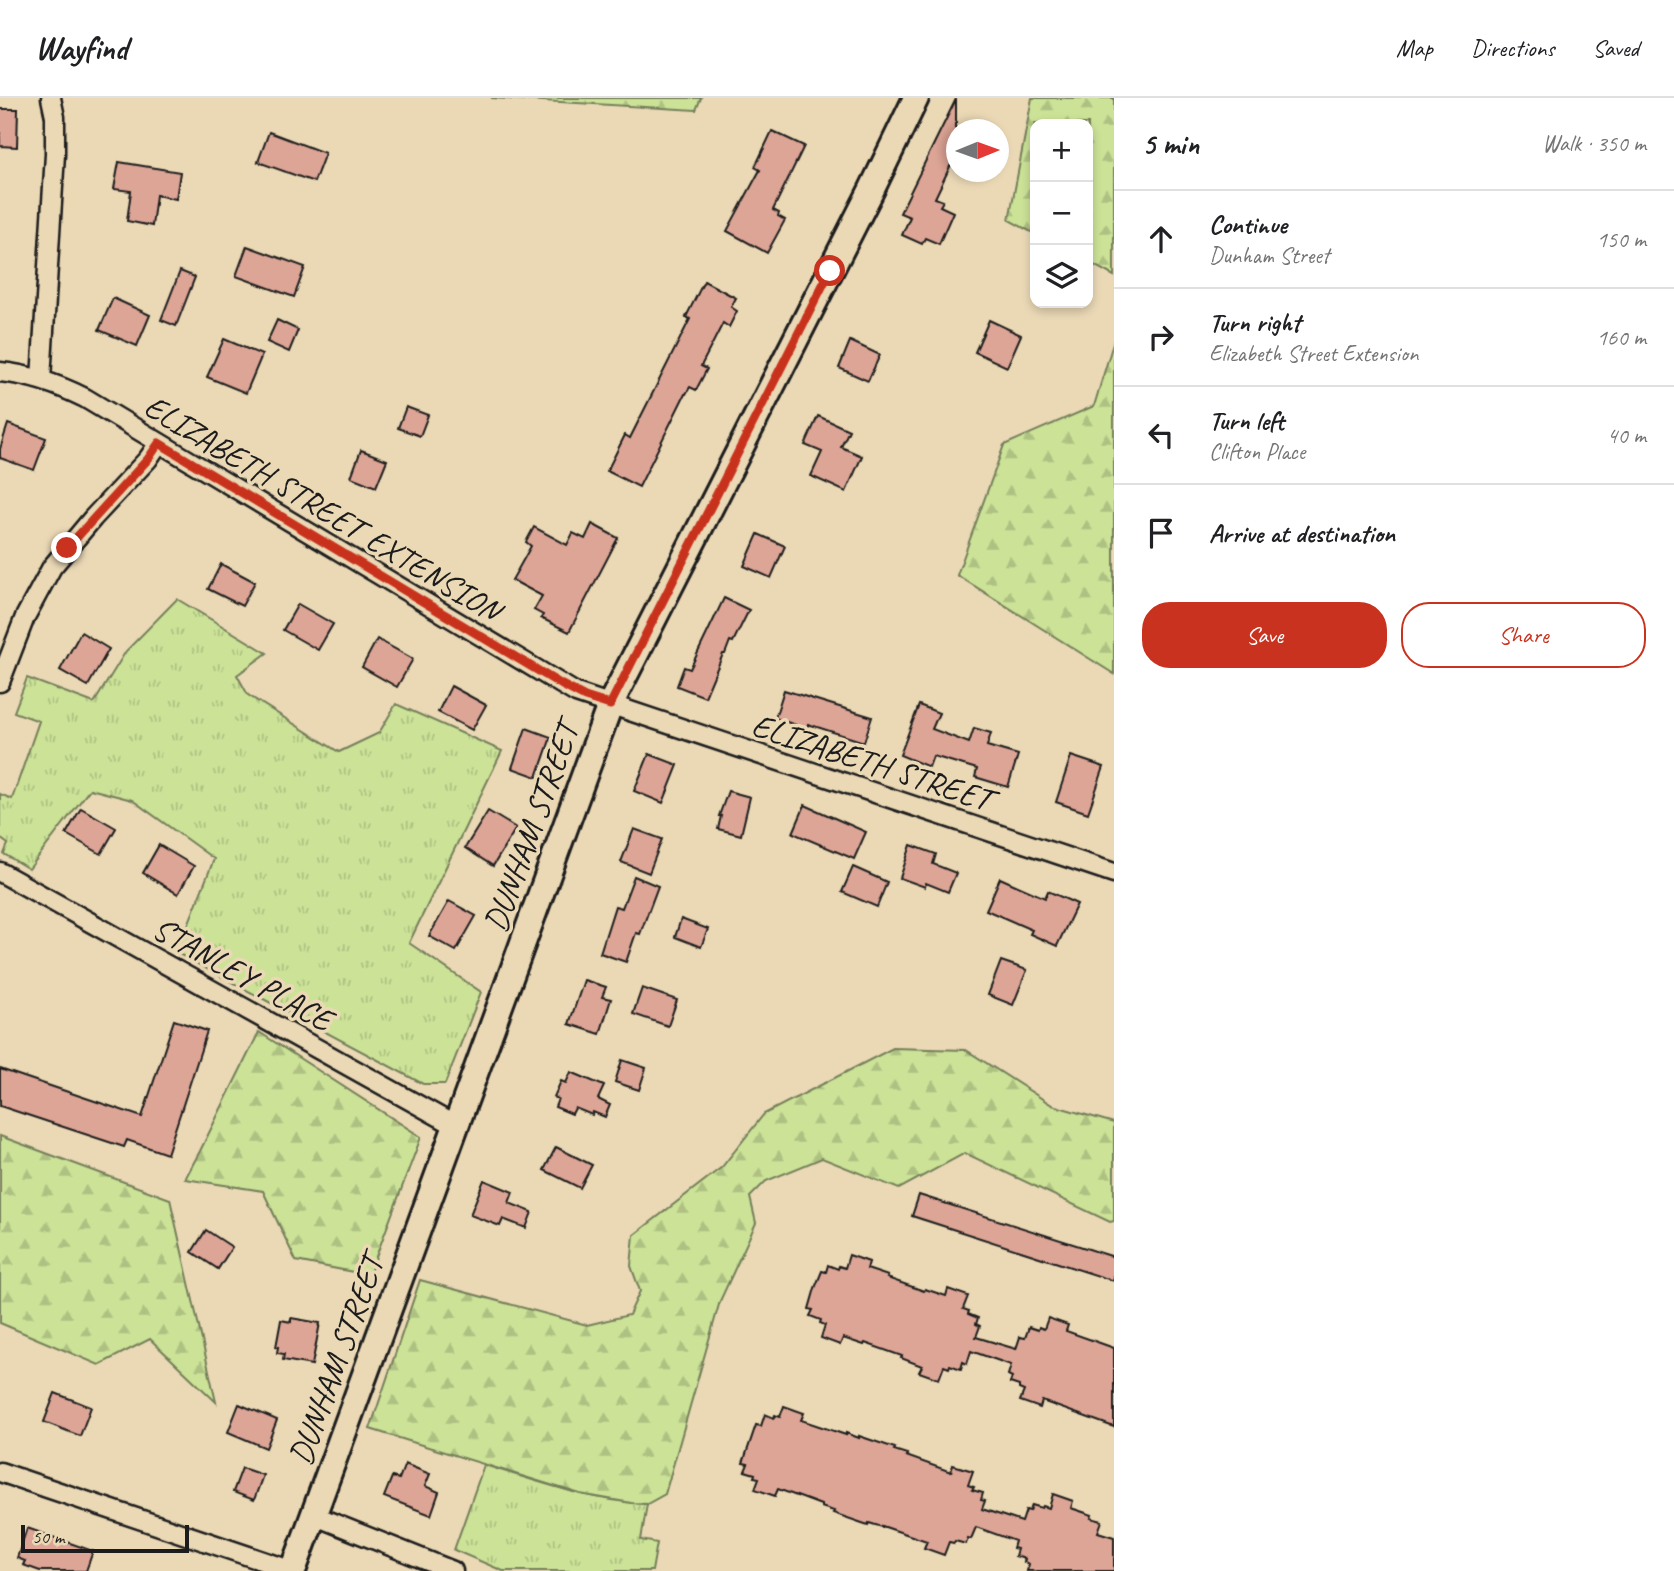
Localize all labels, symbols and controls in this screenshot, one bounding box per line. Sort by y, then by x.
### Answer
text: Wayfind [35,27,128,69]
text: Map [1396,33,1433,63]
text: Directions [1471,33,1554,63]
text: Saved [1592,33,1639,63]
north arrow [946,119,1009,182]
map controls [1030,119,1093,308]
button: + [1030,119,1093,182]
text: 5 min [1142,125,1199,163]
text: Walk · 350 m [1542,129,1646,158]
button: − [1030,182,1093,245]
text: Continue [1209,208,1287,241]
icon: ahead [1142,220,1180,258]
text: 150 m [1597,225,1646,254]
text: Dunham Street [1209,241,1329,270]
button: layers [1030,245,1093,308]
route start [814,255,845,286]
text: Turn right [1209,306,1300,339]
icon: right [1142,318,1180,356]
text: 160 m [1597,323,1646,352]
text: Elizabeth Street Extension [1209,339,1418,368]
street label: ELIZABETH STREET EXTENSION [137,385,512,633]
text: Turn left [1209,404,1284,437]
icon: left [1142,416,1180,454]
text: 40 m [1607,421,1646,450]
text: Clifton Place [1209,437,1305,466]
icon: arrive [1142,514,1180,552]
text: Arrive at destination [1209,517,1395,550]
route end [51,532,82,563]
button: Save [1142,602,1387,668]
button: Share [1401,602,1646,668]
street label: ELIZABETH STREET [747,703,1004,823]
street label: DUNHAM STREET [474,710,591,937]
street label: STANLEY PLACE [145,907,344,1043]
street label: DUNHAM STREET [279,1243,396,1470]
scale bar [21,1522,189,1554]
text: 50 m [32,1525,64,1549]

